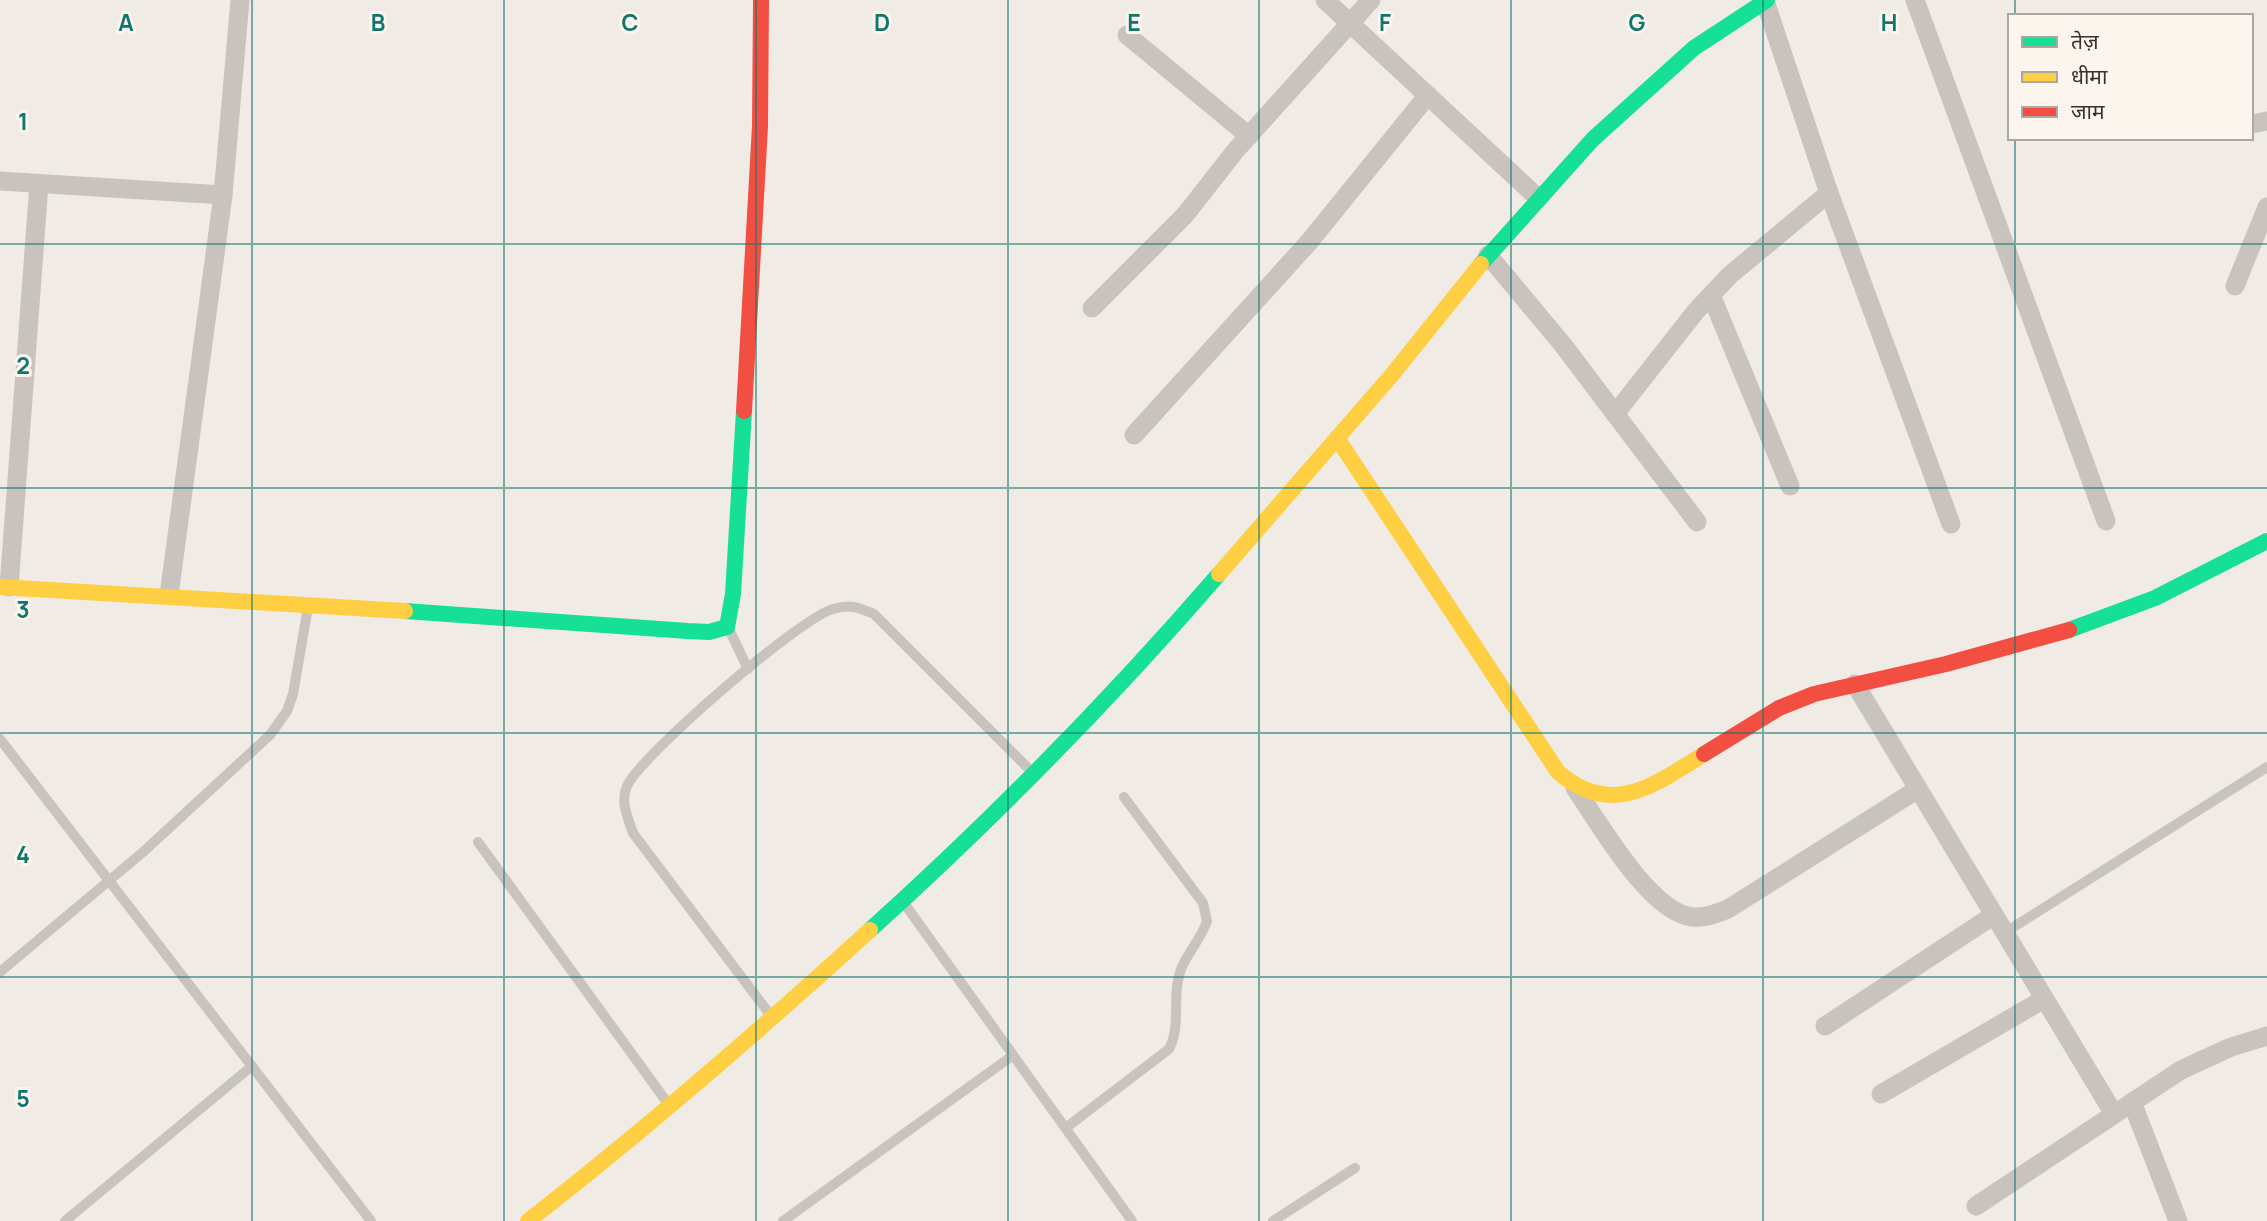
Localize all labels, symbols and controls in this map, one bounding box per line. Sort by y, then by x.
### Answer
text: A [118,6,134,38]
text: B [371,6,385,38]
text: C [622,6,639,38]
text: D [874,6,890,38]
text: E [1127,6,1141,38]
text: F [1379,6,1391,38]
text: G [1629,6,1646,38]
text: H [1881,6,1897,38]
legend [2008,14,2253,140]
text: तेज़ [2071,27,2099,55]
text: धीमा [2071,62,2108,90]
text: जाम [2071,97,2105,125]
text: 1 [18,105,28,137]
text: 2 [16,349,30,381]
text: 3 [16,593,30,625]
text: 4 [16,838,30,870]
text: 5 [16,1082,30,1114]

